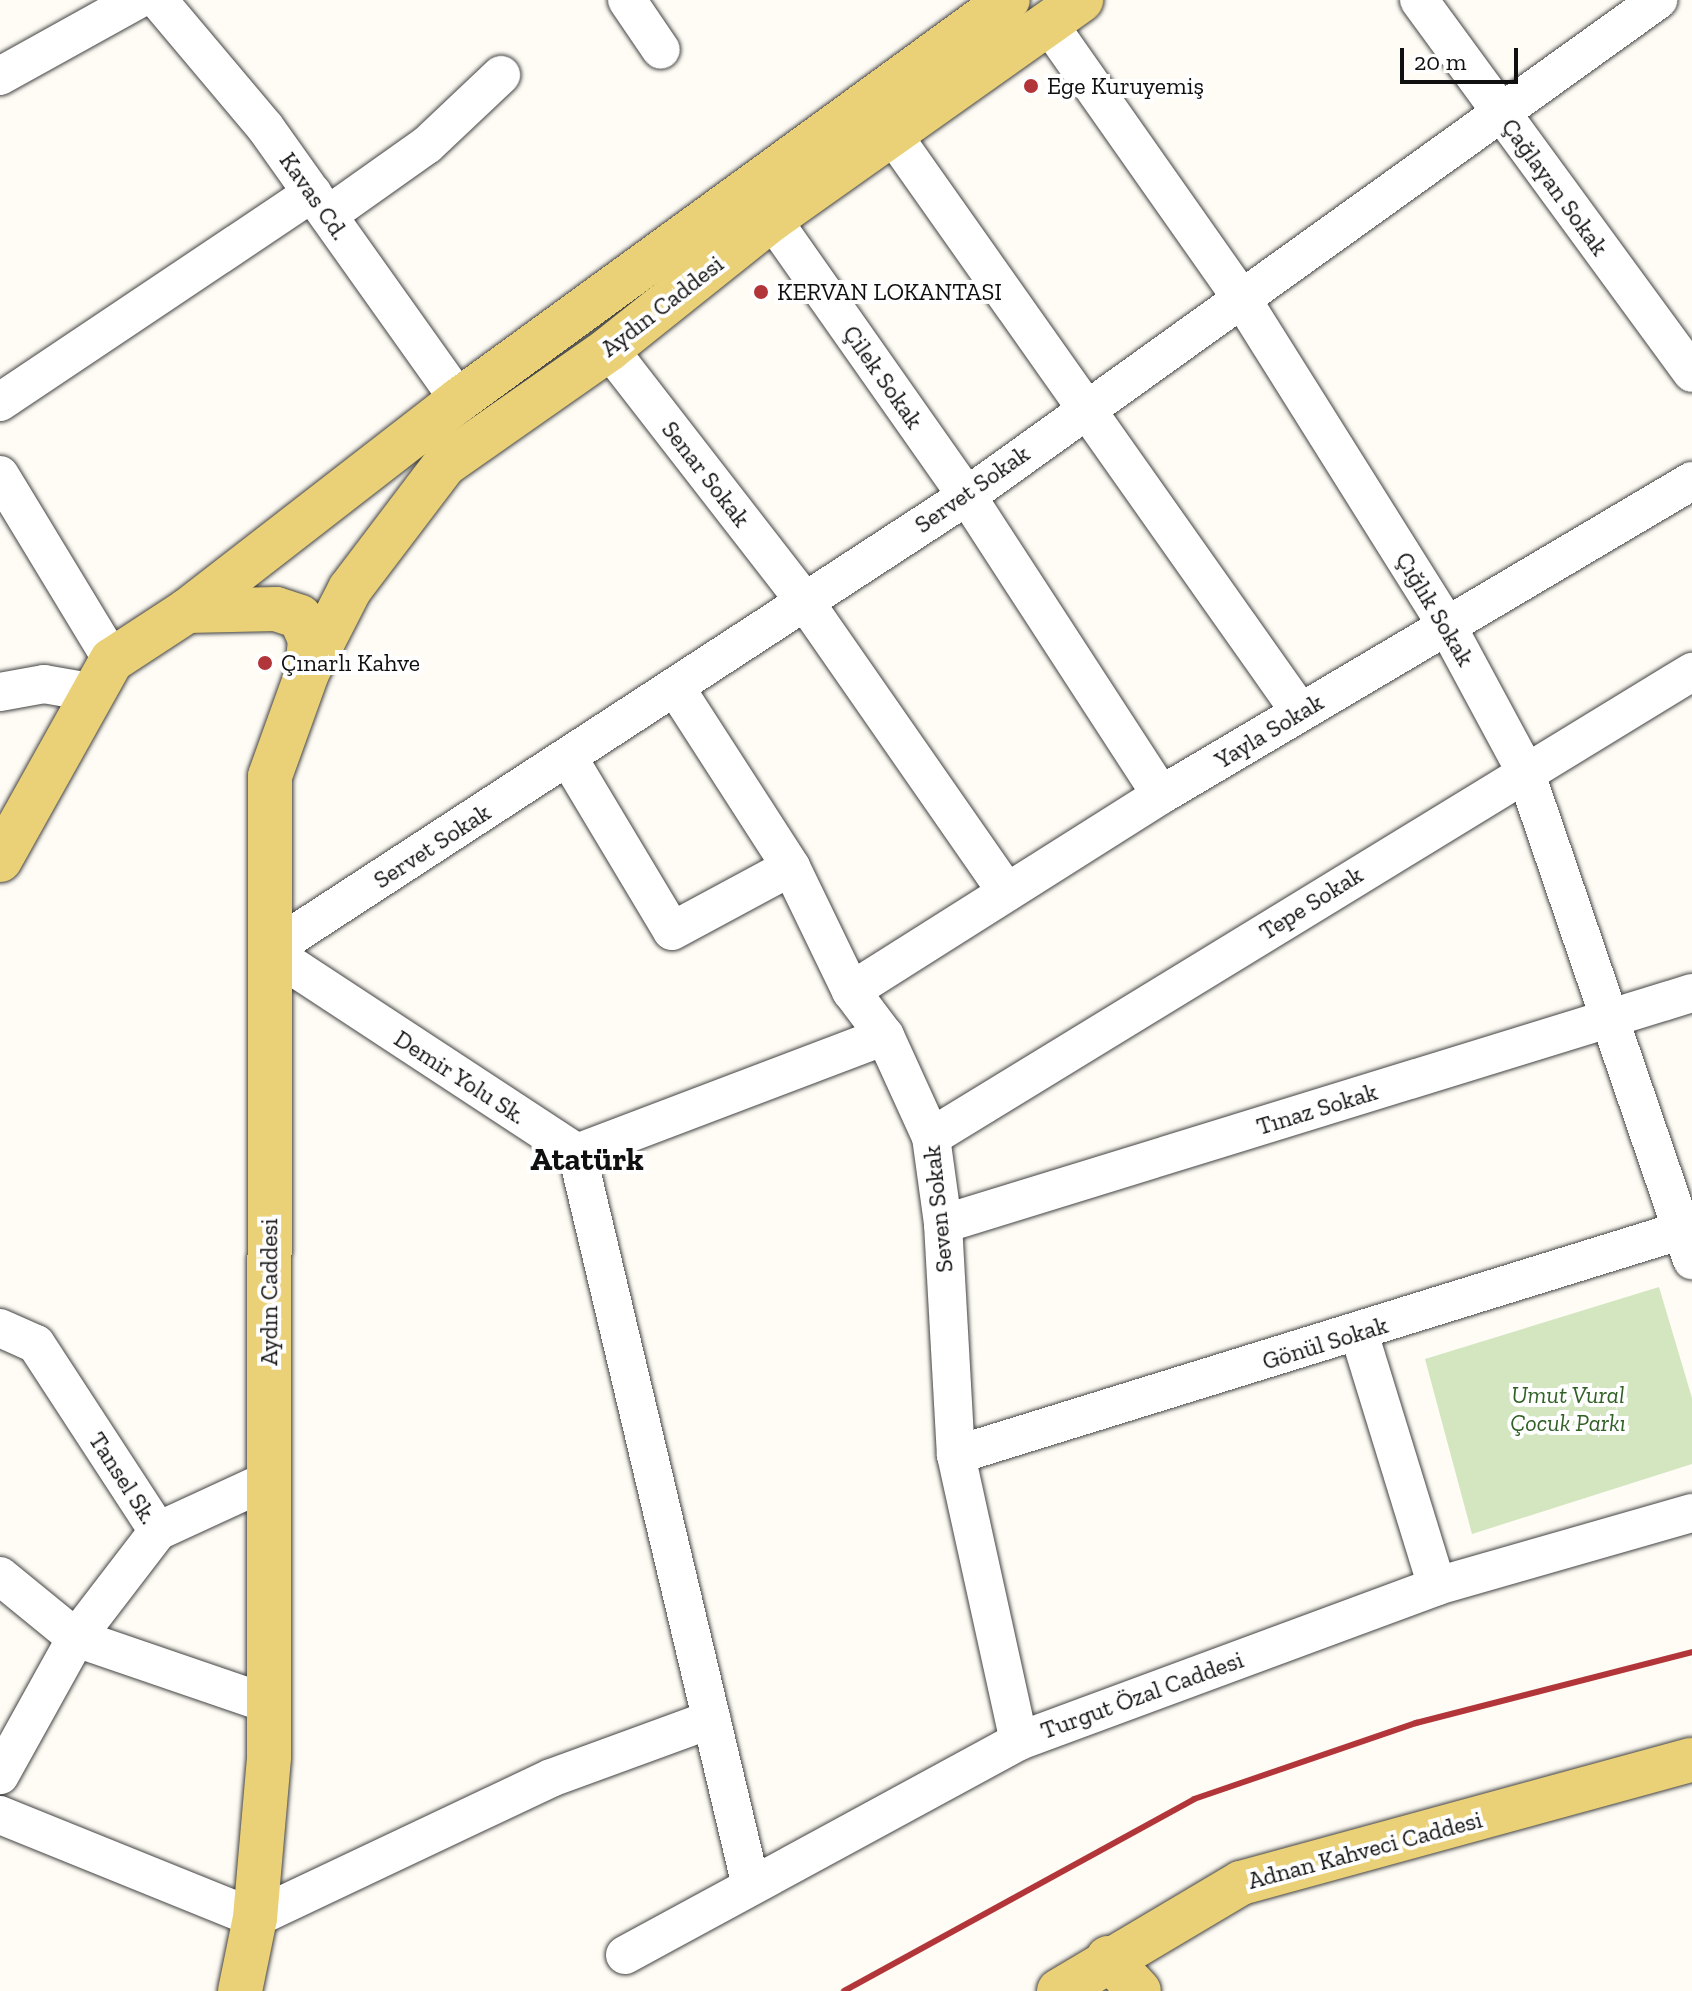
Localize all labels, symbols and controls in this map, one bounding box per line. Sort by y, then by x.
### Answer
scale bar [1404,32,1522,82]
text: 20 m [1414,47,1466,76]
place label: Ege Kuruyemiş [1047,72,1204,100]
marker: Ege Kuruyemiş [1022,77,1040,95]
street label: Çağlayan Sokak [1496,113,1614,261]
street label: Kavas Cd. [274,147,354,245]
street label: Aydın Caddesi [595,249,729,363]
place label: KERVAN LOKANTASI [777,278,1002,306]
marker: KERVAN LOKANTASI [752,283,770,301]
street label: Çilek Sokak [837,320,929,434]
street label: Senar Sokak [656,415,756,533]
street label: Servet Sokak [909,439,1035,539]
street label: Çığlık Sokak [1390,547,1480,671]
place label: Çınarlı Kahve [281,649,420,677]
marker: Çınarlı Kahve [256,654,274,672]
street label: Yayla Sokak [1210,687,1328,775]
street label: Servet Sokak [368,798,496,894]
street label: Tepe Sokak [1254,860,1368,946]
street label: Demir Yolu Sk. [388,1024,532,1130]
street label: Tınaz Sokak [1253,1077,1381,1141]
district label: Atatürk [530,1140,644,1178]
street label: Seven Sokak [917,1144,959,1274]
street label: Aydın Caddesi [255,1218,283,1366]
street label: Gönül Sokak [1259,1310,1391,1376]
park label: Umut Vural Çocuk Parkı [1510,1381,1626,1437]
street label: Tansel Sk. [83,1427,163,1529]
street label: Turgut Özal Caddesi [1037,1645,1247,1745]
street label: Adnan Kahveci Caddesi [1245,1805,1485,1895]

